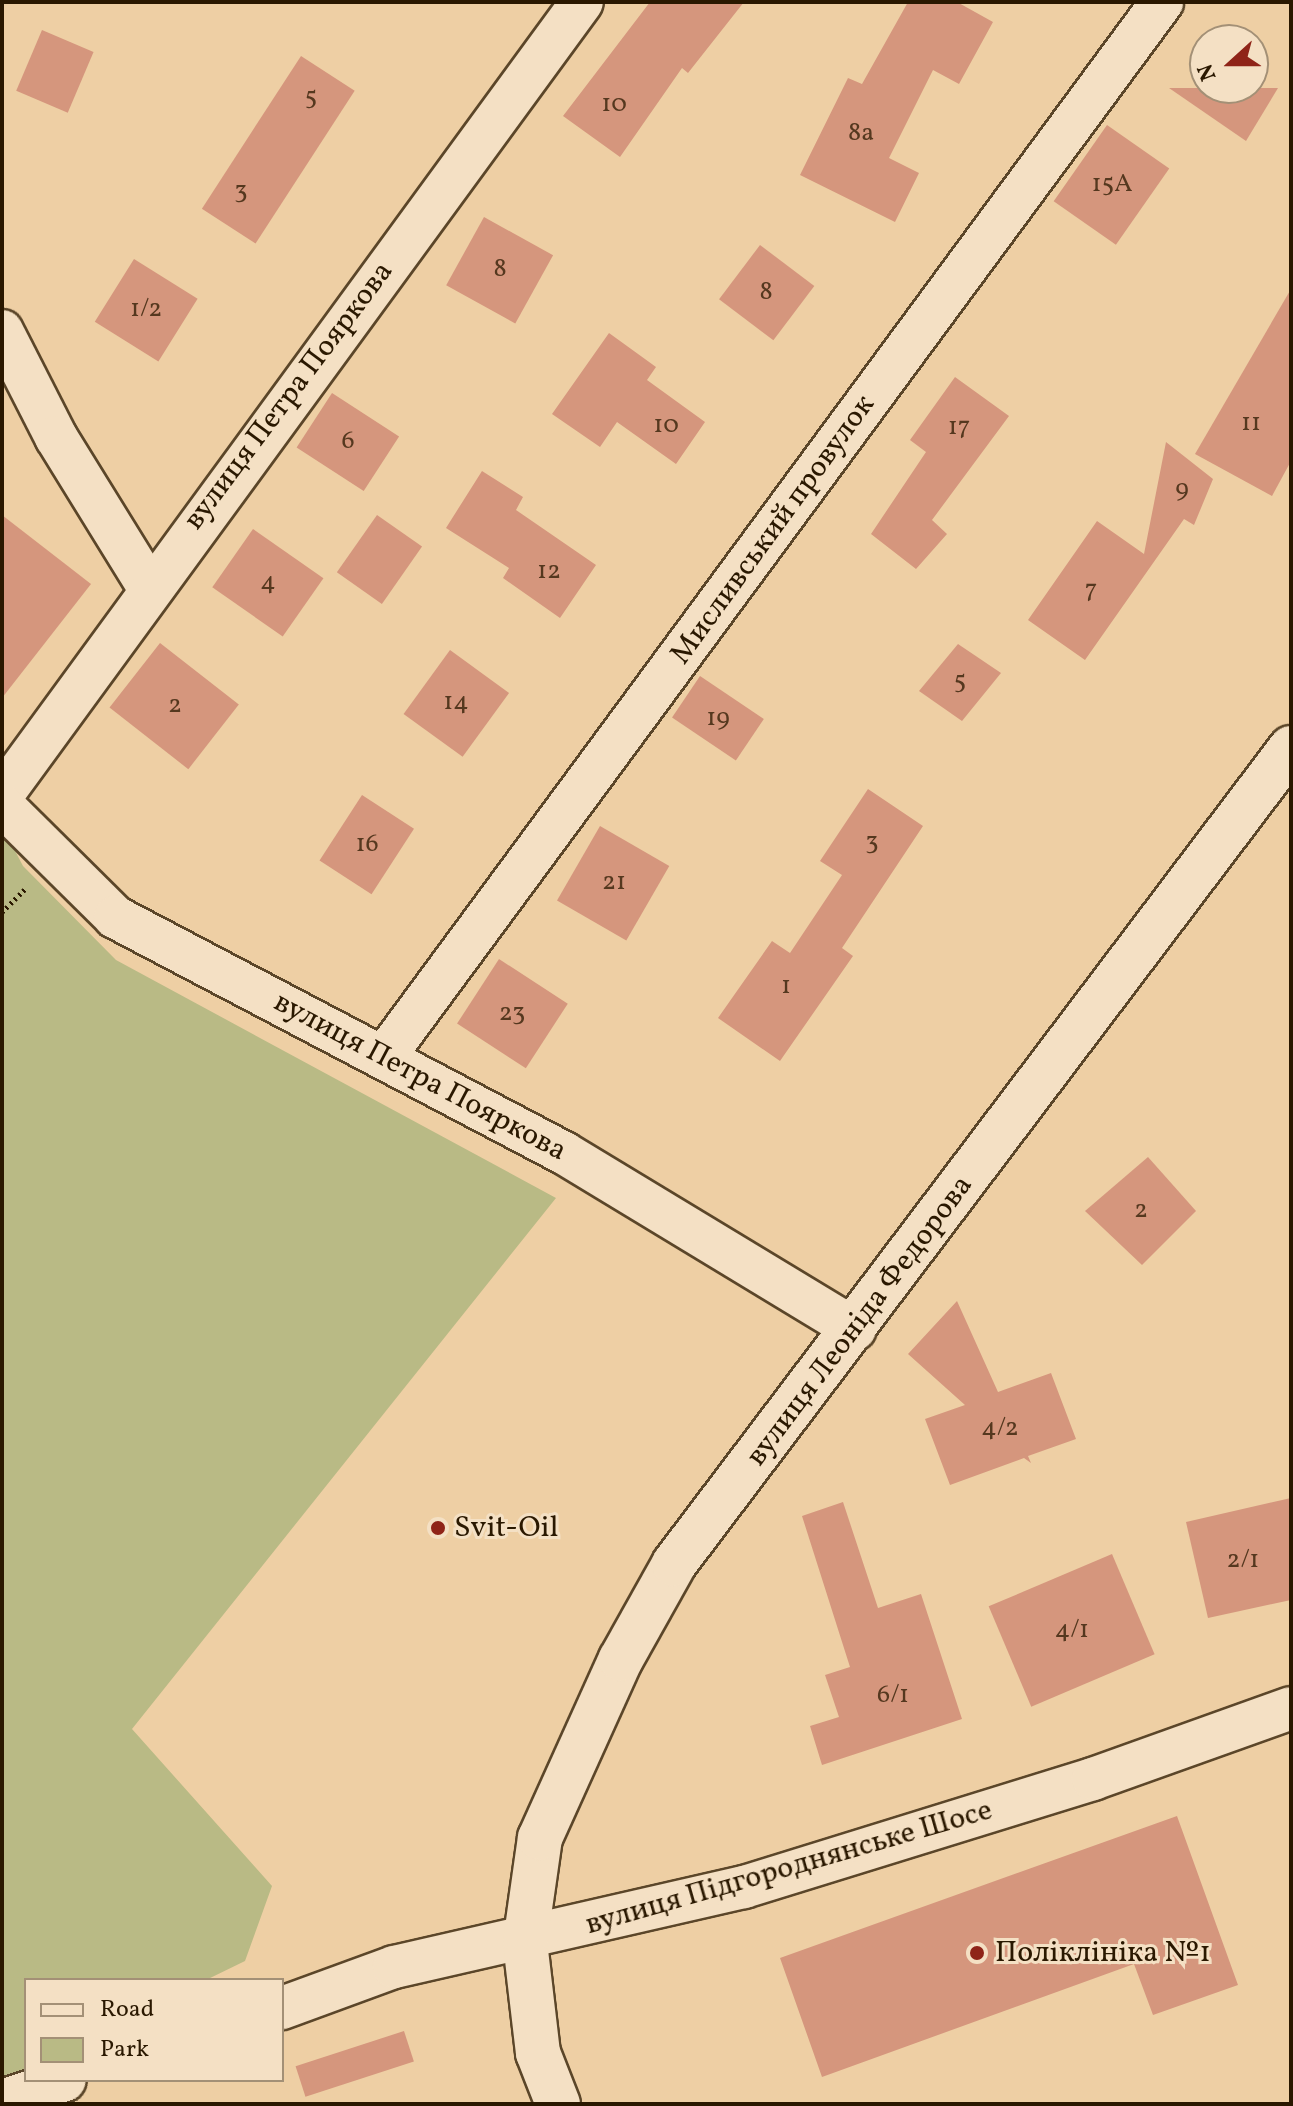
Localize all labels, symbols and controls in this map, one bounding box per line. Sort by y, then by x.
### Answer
north arrow [1189,24,1269,104]
text: N [1191,59,1225,85]
house number: 5 [305,82,317,114]
house number: 10 [601,89,627,121]
house number: 8а [848,118,874,150]
house number: 15А [1092,169,1132,201]
house number: 3 [234,176,248,208]
house number: 8 [493,254,507,286]
street label: вулиця Петра Пояркова [176,255,402,537]
house number: 8 [759,277,773,309]
house number: 1/2 [130,294,162,326]
street label: Мисливський провулок [663,388,883,672]
house number: 11 [1241,408,1261,440]
house number: 10 [653,410,679,442]
house number: 17 [948,412,970,444]
house number: 6 [341,426,355,458]
house number: 9 [1175,474,1189,506]
house number: 12 [537,556,561,588]
house number: 4 [260,567,276,599]
house number: 7 [1085,575,1097,607]
house number: 5 [954,666,966,698]
house number: 14 [443,687,469,719]
house number: 2 [168,690,182,722]
house number: 19 [706,703,730,735]
house number: 3 [865,827,879,859]
house number: 16 [355,829,379,861]
house number: 21 [602,867,626,899]
house number: 1 [781,971,791,1003]
street label: вулиця Петра Пояркова [268,985,572,1169]
house number: 23 [499,998,525,1030]
street label: вулиця Леоніда Федорова [739,1169,981,1473]
house number: 2 [1134,1195,1148,1227]
house number: 4/2 [981,1413,1019,1445]
place label: Svit-Oil [454,1510,558,1546]
marker: Svit-Oil [429,1519,447,1537]
house number: 2/1 [1227,1545,1259,1577]
house number: 4/1 [1055,1615,1089,1647]
house number: 6/1 [877,1680,909,1712]
street label: вулиця Підгороднянське Шосе [582,1793,996,1943]
place label: Поліклініка №1 [995,1935,1211,1971]
marker: Поліклініка №1 [966,1942,988,1964]
legend [24,1978,284,2082]
text: Road [100,1993,154,2027]
text: Park [100,2033,149,2067]

